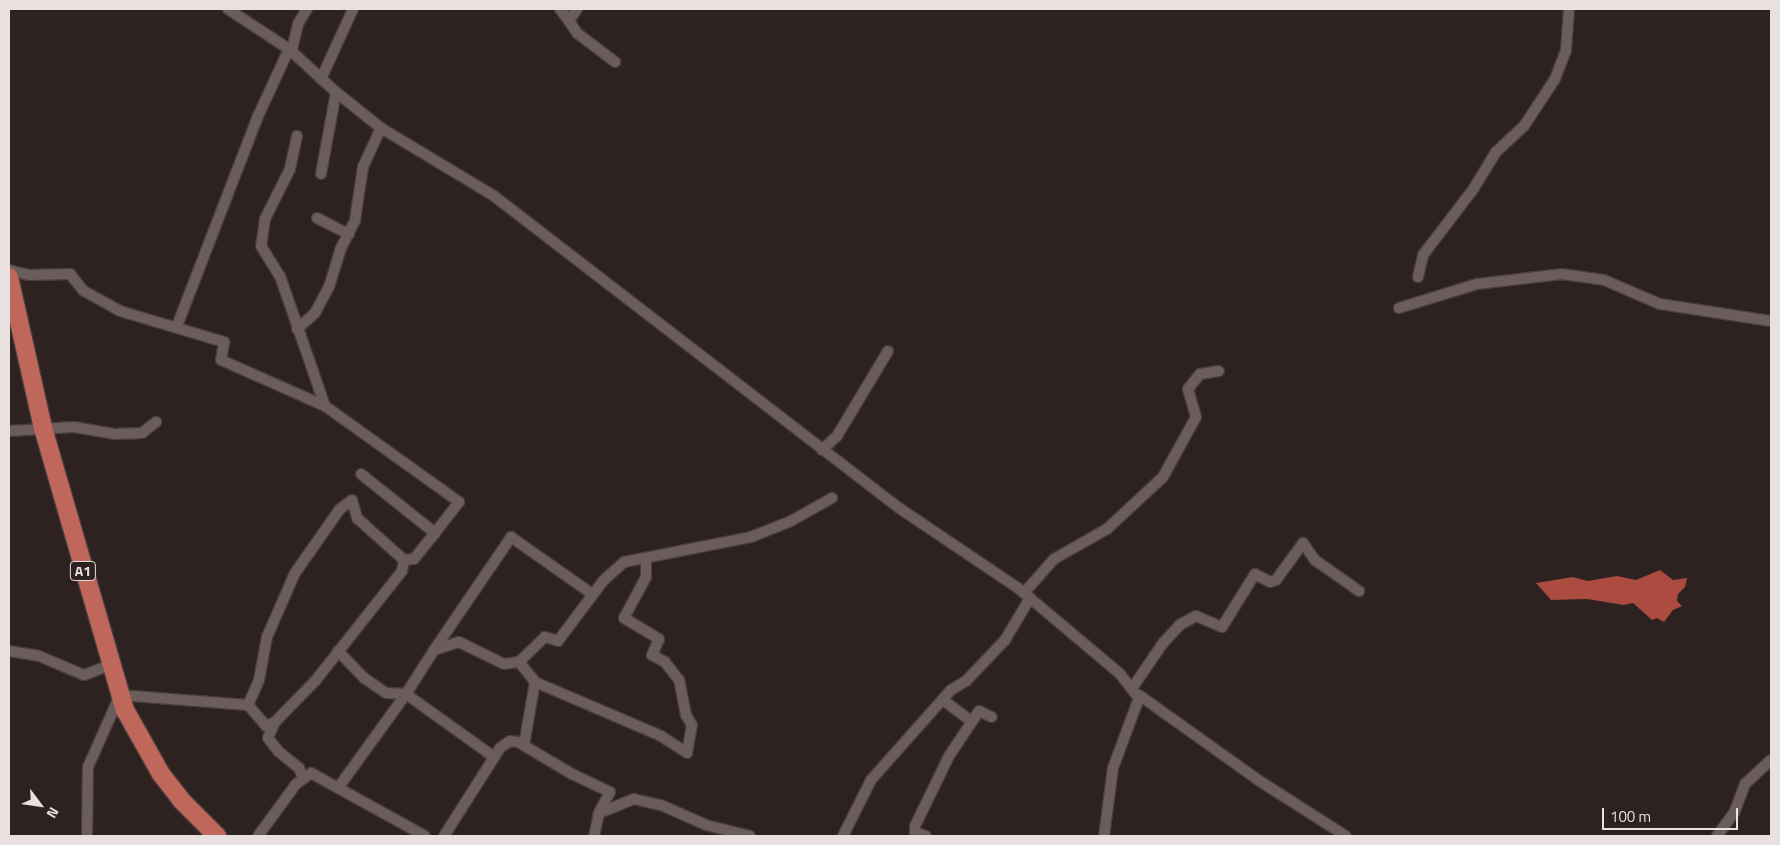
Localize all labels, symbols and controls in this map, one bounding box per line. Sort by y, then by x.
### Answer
road number: A1 [69,560,97,582]
north arrow [15,780,65,830]
scale bar [1605,798,1741,830]
text: N [42,803,65,823]
text: 100 m [1610,805,1651,828]

